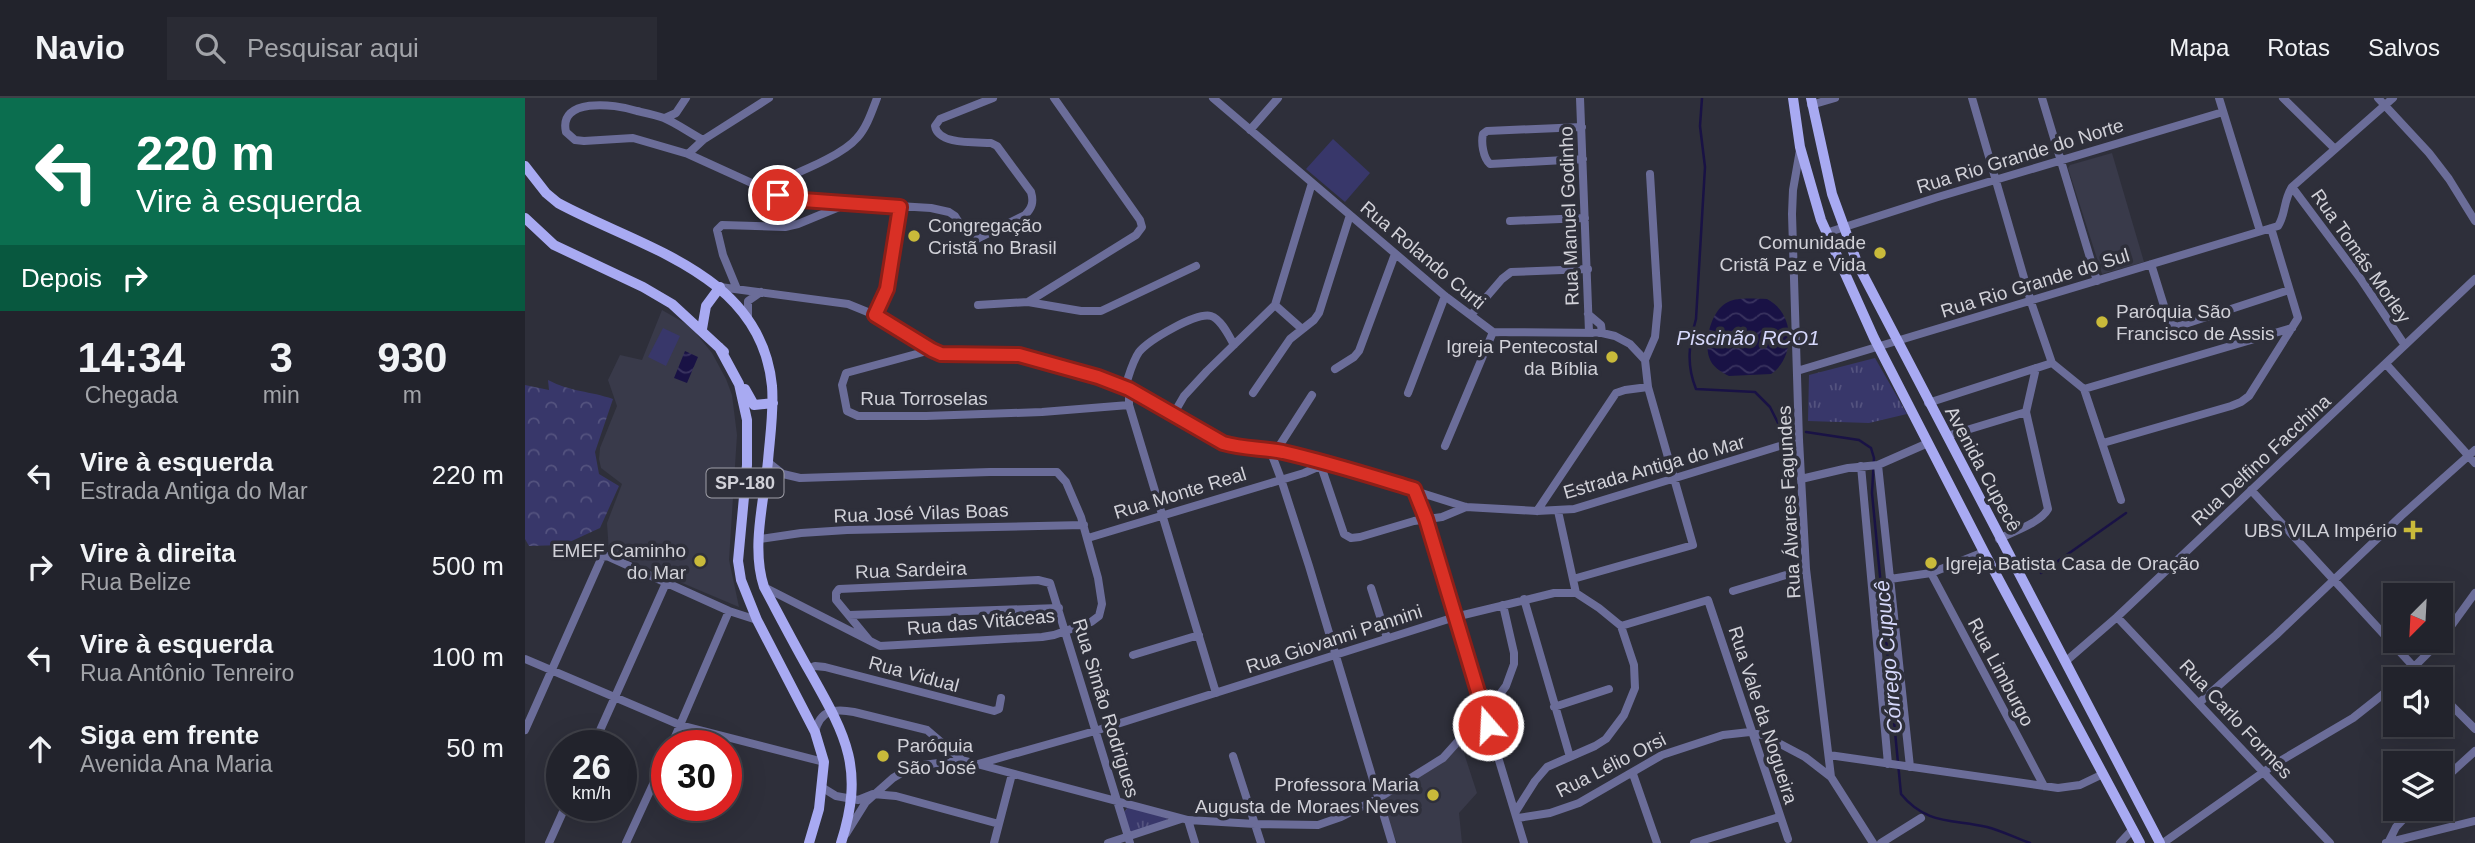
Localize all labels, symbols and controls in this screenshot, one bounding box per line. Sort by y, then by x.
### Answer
search box [167,17,657,80]
text: Navio [35,29,125,66]
icon: search [191,29,229,67]
text: Pesquisar aqui [247,33,419,63]
text: Mapa [2169,34,2229,61]
text: Rotas [2267,34,2330,61]
text: Salvos [2368,34,2440,61]
street label: Rua Rio Grande do Norte [1914,114,2126,198]
icon: left [21,126,112,217]
text: 220 m [136,126,275,180]
street label: Rua Manuel Godinho [1555,126,1583,306]
pin [748,165,808,225]
icon: arrive [759,176,797,214]
text: Vire à esquerda [136,183,361,219]
street label: Rua Tomás Morley [2307,185,2415,327]
street label: Rua Rolando Curti [1356,197,1490,313]
place label: Congregação Cristã no Brasil [928,215,1057,258]
marker: Congregação Cristã no Brasil [906,228,922,244]
place label: Comunidade Cristã Paz e Vida [1720,232,1866,275]
street label: Rua Rio Grande do Sul [1938,244,2132,322]
marker: Comunidade Cristã Paz e Vida [1872,245,1888,261]
icon: right [116,259,154,297]
text: Depois [21,263,102,293]
place label: Paróquia São Francisco de Assis [2116,301,2274,344]
marker: Paróquia São Francisco de Assis [2094,314,2110,330]
water label: Piscinão RCO1 [1676,326,1820,349]
text: 14:34 [78,334,185,381]
text: 3 [269,334,293,381]
text: 930 [377,334,447,381]
place label: Igreja Pentecostal da Bíblia [1446,336,1598,379]
marker: Igreja Pentecostal da Bíblia [1604,349,1620,365]
text: Chegada [85,382,178,408]
text: min [263,382,300,408]
text: m [403,382,422,408]
street label: Rua Torroselas [860,388,988,409]
street label: Rua Delfino Facchina [2187,390,2335,530]
street label: Avenida Cupecê [1941,403,2025,535]
street label: Rua Álvares Fagundes [1773,405,1805,599]
street label: Estrada Antiga do Mar [1561,431,1748,503]
text: Vire à esquerda [80,447,273,477]
icon: left [21,457,59,495]
text: 220 m [432,460,504,490]
street label: Rua Monte Real [1111,463,1249,523]
road number: SP-180 [707,468,783,498]
text: Estrada Antiga do Mar [80,478,308,504]
street label: Rua José Vilas Boas [833,499,1009,527]
place label: UBS VILA Império [2244,520,2397,541]
marker: UBS VILA Império [2403,520,2423,540]
text: Vire à direita [80,538,236,568]
place label: EMEF Caminho do Mar [552,540,687,583]
icon: right [21,548,59,586]
text: 500 m [432,551,504,581]
marker: EMEF Caminho do Mar [692,553,708,569]
place label: Igreja Batista Casa de Oração [1945,553,2200,574]
marker: Igreja Batista Casa de Oração [1923,555,1939,571]
street label: Rua Sardeira [855,558,968,582]
text: Rua Belize [80,569,191,595]
water label: Córrego Cupucê [1870,579,1906,735]
north arrow [2383,583,2453,653]
map controls [2383,583,2453,821]
street label: Rua Giovanni Pannini [1243,601,1425,677]
street label: Rua das Vitáceas [906,605,1056,639]
street label: Rua Limburgo [1964,614,2038,730]
street label: Rua Simão Rodrigues [1069,616,1143,800]
street label: Rua Vale da Nogueira [1724,624,1802,807]
text: Vire à esquerda [80,629,273,659]
icon: left [21,639,59,677]
text: 100 m [432,642,504,672]
street label: Rua Vidual [867,652,961,696]
street label: Rua Carlo Formes [2175,655,2297,783]
text: Rua Antônio Tenreiro [80,660,294,686]
button: sound [2383,667,2453,737]
position arrow [1451,688,1525,762]
text: Siga em frente [80,720,259,750]
street label: Rua Lélio Orsi [1553,728,1669,802]
icon: ahead [21,730,59,768]
speed limit sign: 30 [651,730,742,821]
text: 50 m [446,733,504,763]
place label: Paróquia São José [897,735,976,778]
text: 26 [572,747,611,786]
marker: Paróquia São José [875,748,891,764]
text: Avenida Ana Maria [80,751,273,777]
button: layers [2383,751,2453,821]
place label: Professora Maria Augusta de Moraes Neves [1195,774,1419,817]
text: km/h [572,783,611,803]
marker: Professora Maria Augusta de Moraes Neves [1425,787,1441,803]

